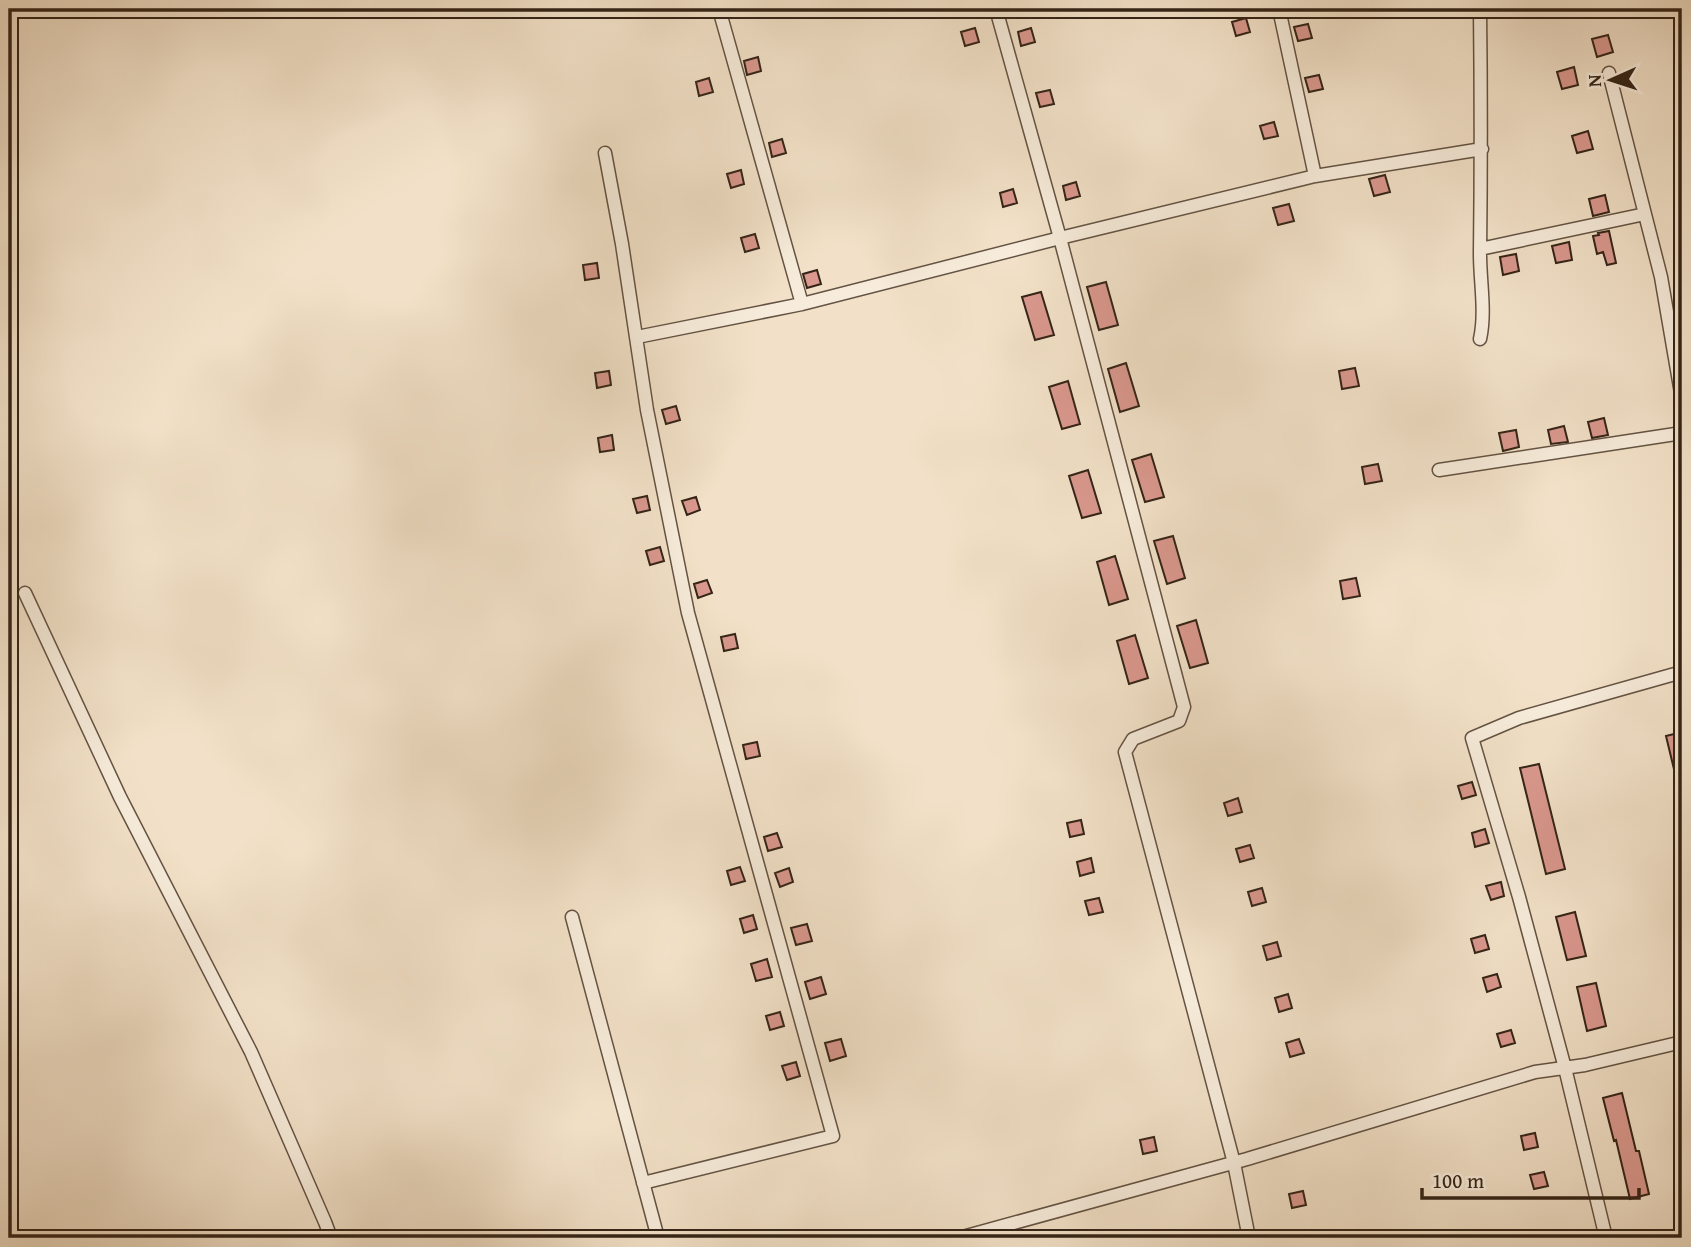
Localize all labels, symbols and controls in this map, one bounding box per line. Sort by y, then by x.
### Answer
north arrow [1576,46,1646,116]
text: N [1580,74,1608,88]
scale bar [1422,1156,1638,1200]
text: 100 m [1432,1165,1484,1196]

